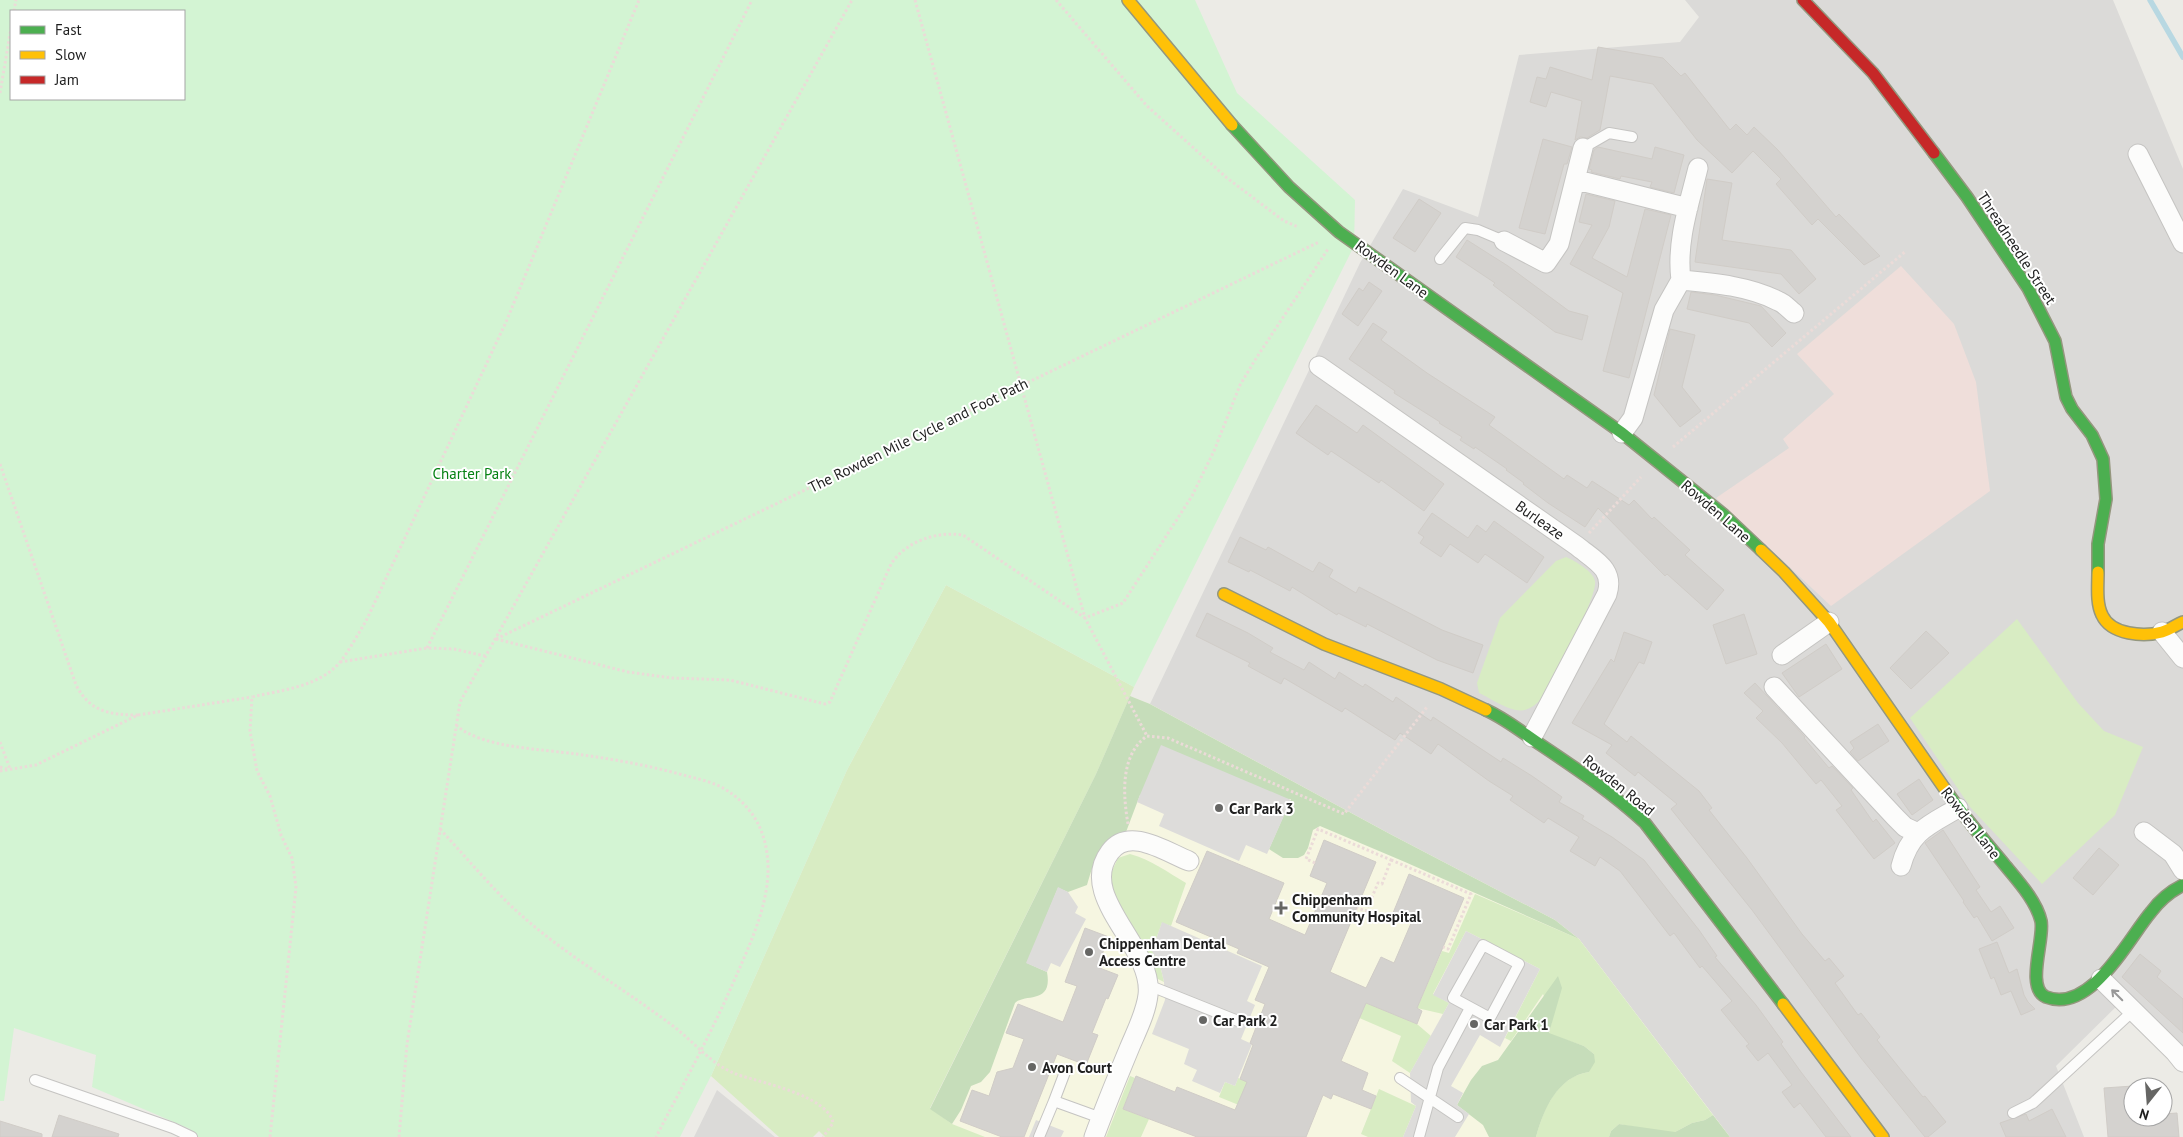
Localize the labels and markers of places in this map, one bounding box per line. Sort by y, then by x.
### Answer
place label: Car Park 3 [1229,799,1294,818]
marker: Car Park 3 [1213,802,1225,814]
place label: Chippenham Community Hospital [1292,890,1422,926]
marker: Chippenham Community Hospital [1274,901,1288,915]
place label: Chippenham Dental Access Centre [1099,934,1226,970]
marker: Chippenham Dental Access Centre [1083,946,1095,958]
place label: Car Park 2 [1213,1011,1278,1030]
marker: Car Park 2 [1197,1014,1209,1026]
place label: Car Park 1 [1484,1015,1549,1034]
marker: Car Park 1 [1468,1018,1480,1030]
place label: Avon Court [1042,1058,1113,1077]
marker: Avon Court [1026,1061,1038,1073]

